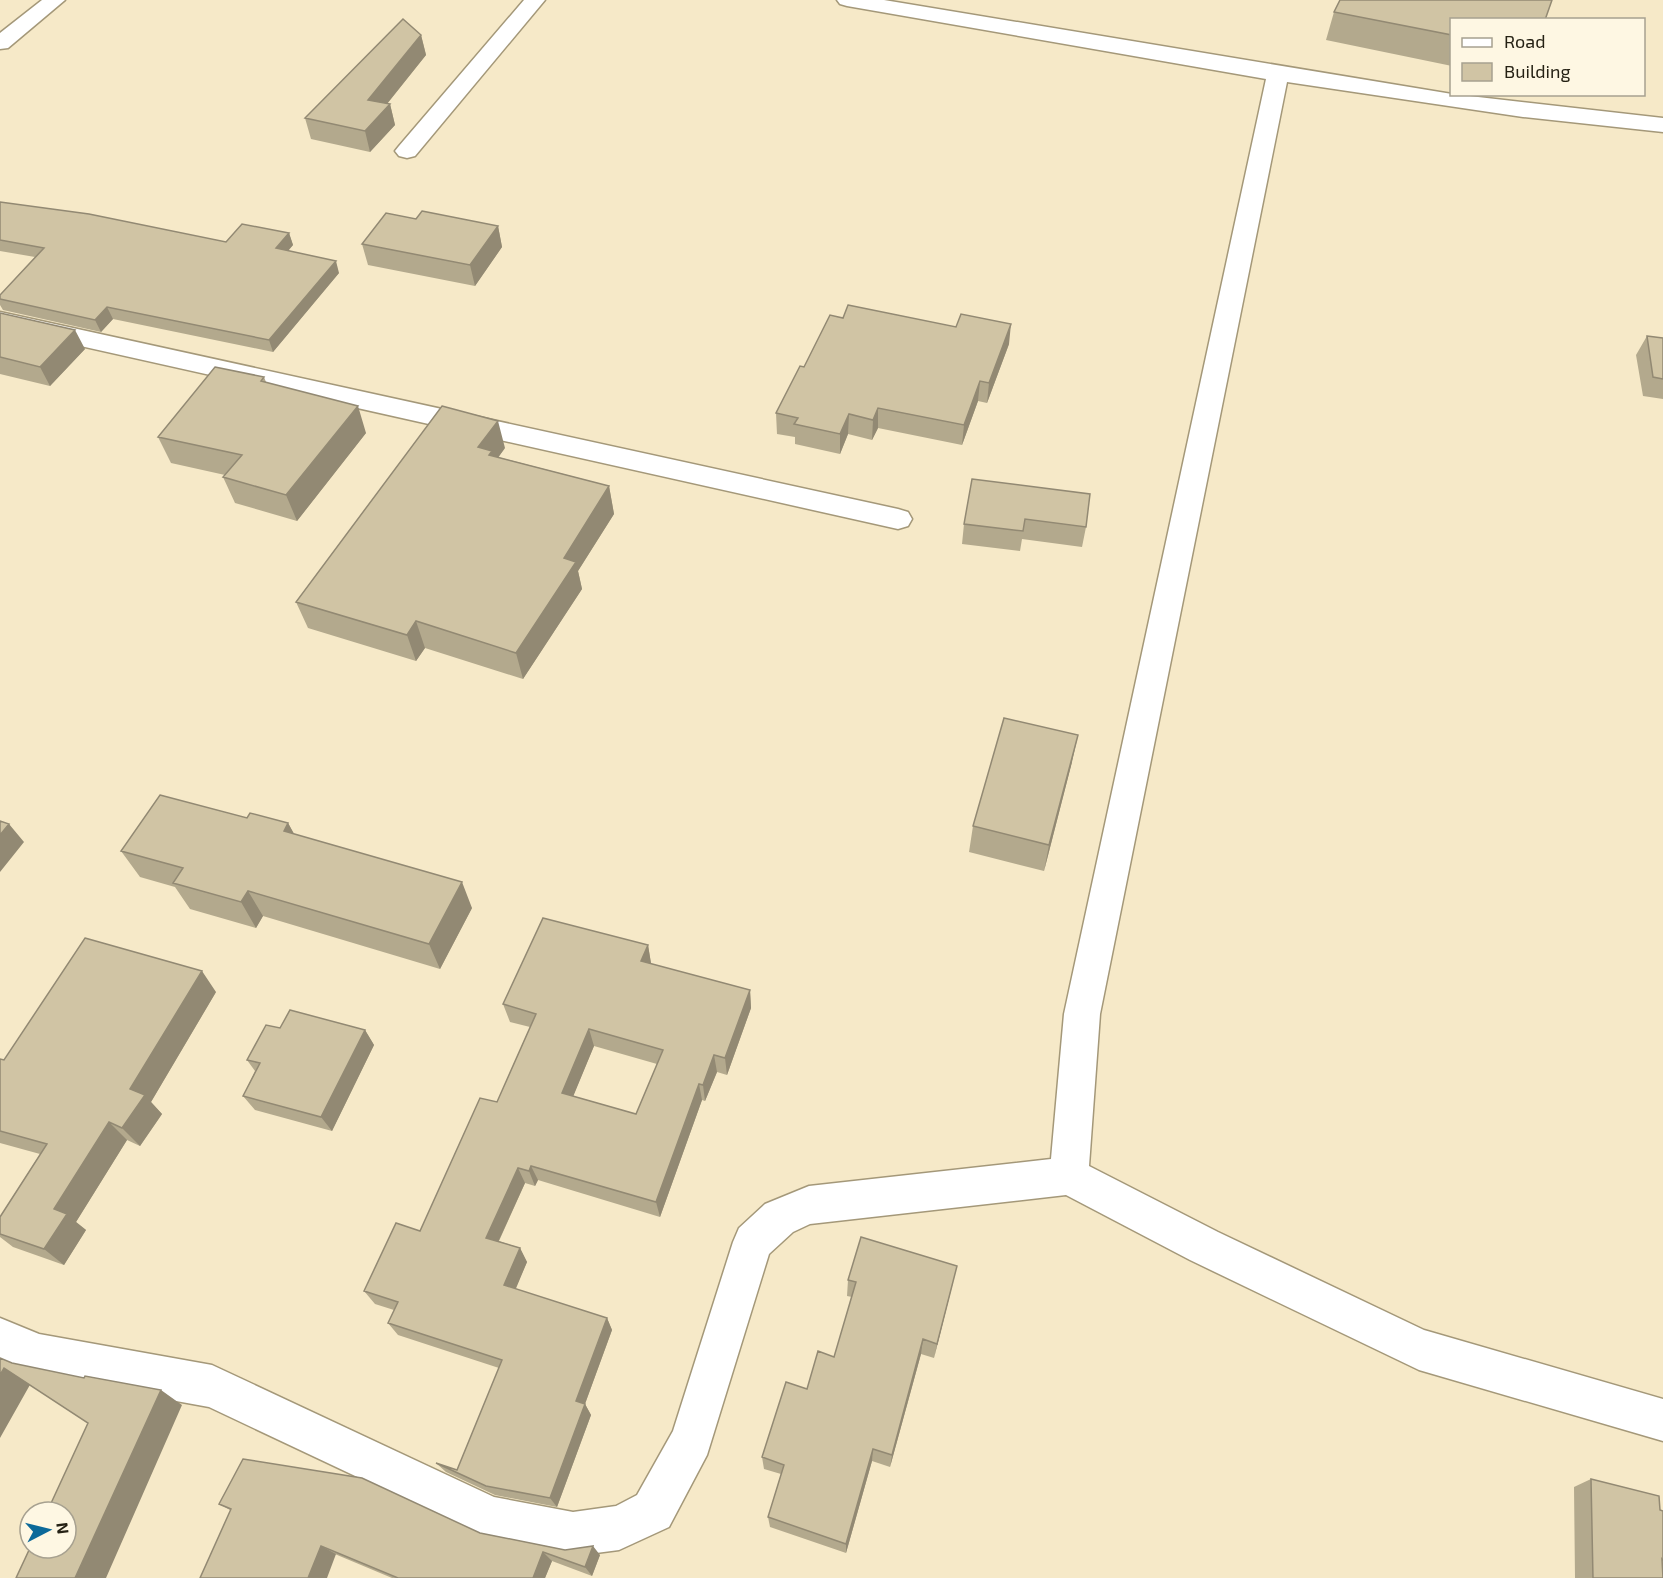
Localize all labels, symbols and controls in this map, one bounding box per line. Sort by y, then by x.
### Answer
legend [1450,18,1645,96]
text: Road [1504,30,1545,52]
text: Building [1504,60,1571,82]
north arrow [18,1500,78,1560]
text: N [53,1521,74,1535]

